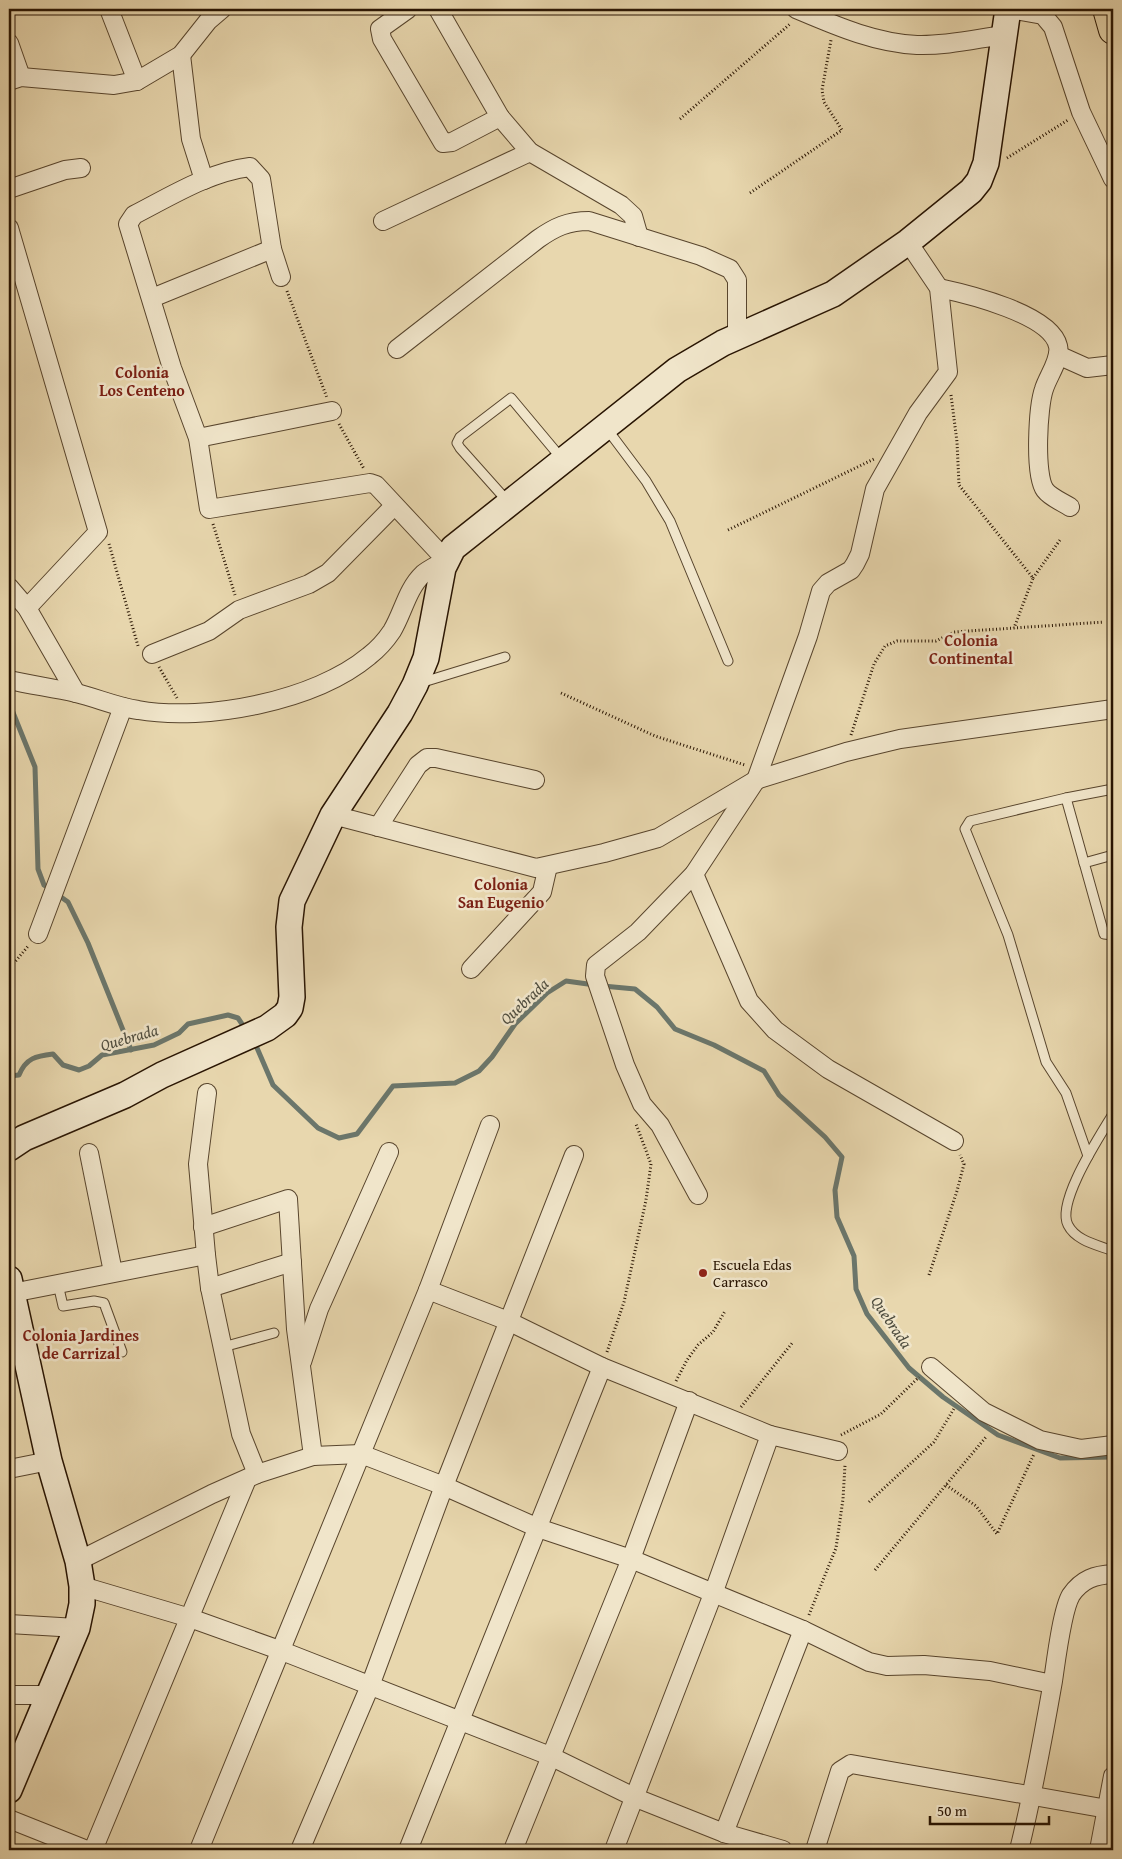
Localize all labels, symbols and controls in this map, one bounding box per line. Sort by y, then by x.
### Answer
district label: Colonia Los Centeno [99,360,185,402]
district label: Colonia Continental [929,628,1013,670]
district label: Colonia San Eugenio [458,872,545,914]
water label: Quebrada [494,972,554,1030]
water label: Quebrada [97,1017,161,1057]
place label: Escuela Edas Carrasco [713,1254,792,1292]
marker: Escuela Edas Carrasco [697,1267,709,1279]
water label: Quebrada [865,1291,919,1354]
district label: Colonia Jardines de Carrizal [23,1323,139,1365]
scale bar [930,1794,1048,1826]
text: 50 m [937,1800,968,1821]

